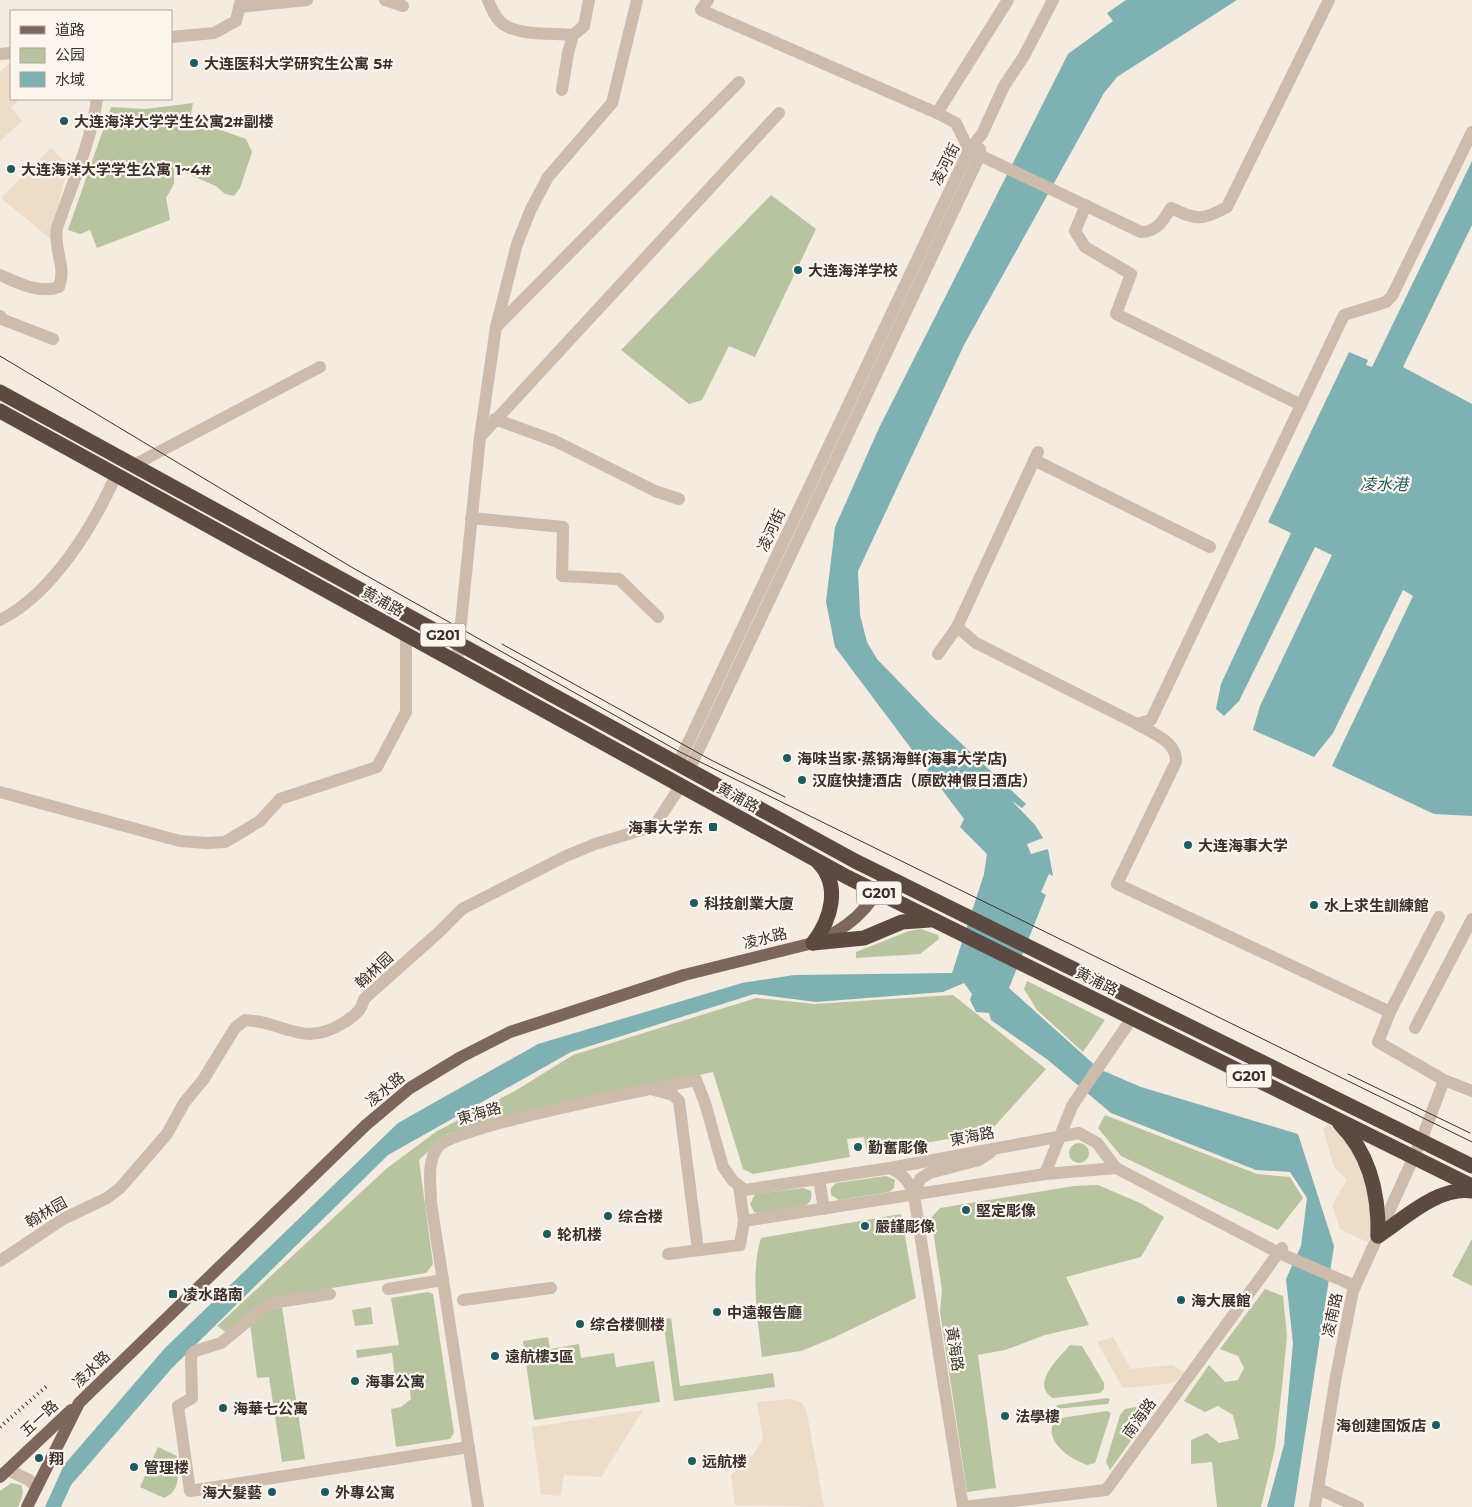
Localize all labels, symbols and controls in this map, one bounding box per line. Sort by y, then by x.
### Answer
legend [10,10,172,100]
text: 道路 [55,20,85,39]
text: 公园 [55,45,85,64]
place label: 大连医科大学研究生公寓 5# [204,54,393,73]
marker: 大连医科大学研究生公寓 5# [188,57,200,69]
text: 水域 [55,70,85,89]
place label: 大连海洋大学学生公寓2#副楼 [74,112,274,131]
marker: 大连海洋大学学生公寓2#副楼 [58,115,70,127]
street label: 凌河街 [926,140,964,188]
place label: 大连海洋大学学生公寓 1~4# [21,160,212,179]
marker: 大连海洋大学学生公寓 1~4# [5,163,17,175]
place label: 大连海洋学校 [808,261,898,280]
marker: 大连海洋学校 [792,264,804,276]
water label: 凌水港 [1360,475,1410,494]
street label: 凌河街 [753,506,789,554]
street label: 黄浦路 [359,582,407,620]
road number: G201 [420,624,466,646]
place label: 海味当家·蒸锅海鲜(海事大学店) [797,749,1007,768]
marker: 海味当家·蒸锅海鲜(海事大学店) [781,752,793,764]
place label: 汉庭快捷酒店（原欧神假日酒店） [812,771,1037,790]
marker: 汉庭快捷酒店（原欧神假日酒店） [796,774,808,786]
street label: 黄浦路 [714,778,762,816]
place label: 海事大学东 [628,818,703,837]
marker: 海事大学东 [707,821,719,833]
place label: 大连海事大学 [1198,836,1288,855]
marker: 大连海事大学 [1182,839,1194,851]
road number: G201 [856,881,902,904]
place label: 科技創業大廈 [704,894,794,913]
place label: 水上求生訓練館 [1324,896,1429,915]
marker: 科技創業大廈 [688,897,700,909]
marker: 水上求生訓練館 [1308,899,1320,911]
street label: 凌水路 [741,923,789,953]
street label: 翰林园 [351,948,397,992]
street label: 黄浦路 [1073,963,1121,999]
road number: G201 [1226,1064,1272,1088]
street label: 凌水路 [362,1067,408,1111]
street label: 東海路 [455,1098,503,1128]
street label: 東海路 [948,1122,996,1150]
place label: 勤奮彫像 [868,1138,928,1157]
marker: 勤奮彫像 [852,1141,864,1153]
street label: 翰林园 [22,1193,70,1231]
place label: 堅定彫像 [976,1201,1036,1220]
marker: 堅定彫像 [960,1204,972,1216]
place label: 综合楼 [618,1207,663,1226]
marker: 综合楼 [602,1210,614,1222]
place label: 嚴謹彫像 [875,1217,935,1236]
marker: 嚴謹彫像 [859,1220,871,1232]
place label: 轮机楼 [557,1225,602,1244]
marker: 轮机楼 [541,1228,553,1240]
place label: 凌水路南 [183,1285,243,1304]
marker: 凌水路南 [167,1288,179,1300]
place label: 海大展館 [1191,1291,1251,1310]
street label: 凌南路 [1318,1291,1346,1339]
marker: 海大展館 [1175,1294,1187,1306]
place label: 中遠報告廳 [727,1303,802,1322]
marker: 中遠報告廳 [711,1306,723,1318]
place label: 综合楼侧楼 [590,1315,665,1334]
marker: 综合楼侧楼 [574,1318,586,1330]
street label: 黃海路 [942,1325,968,1373]
street label: 凌水路 [68,1347,114,1391]
place label: 遠航樓3區 [505,1347,574,1366]
marker: 遠航樓3區 [489,1350,501,1362]
place label: 海事公寓 [365,1372,425,1391]
marker: 海事公寓 [349,1375,361,1387]
street label: 南海路 [1118,1394,1160,1442]
street label: 五一路 [16,1396,62,1440]
place label: 海華七公寓 [233,1399,308,1418]
marker: 海華七公寓 [217,1402,229,1414]
place label: 法學樓 [1015,1407,1060,1426]
marker: 法學樓 [999,1410,1011,1422]
place label: 海创建国饭店 [1336,1416,1426,1435]
marker: 海创建国饭店 [1430,1419,1442,1431]
place label: 翔 [49,1449,64,1468]
marker: 翔 [33,1452,45,1464]
place label: 远航楼 [702,1452,747,1471]
marker: 远航楼 [686,1455,698,1467]
place label: 管理楼 [144,1458,189,1477]
marker: 管理楼 [128,1461,140,1473]
place label: 海大髮藝 [202,1483,262,1502]
place label: 外專公寓 [335,1483,395,1502]
marker: 海大髮藝 [266,1486,278,1498]
marker: 外專公寓 [319,1486,331,1498]

